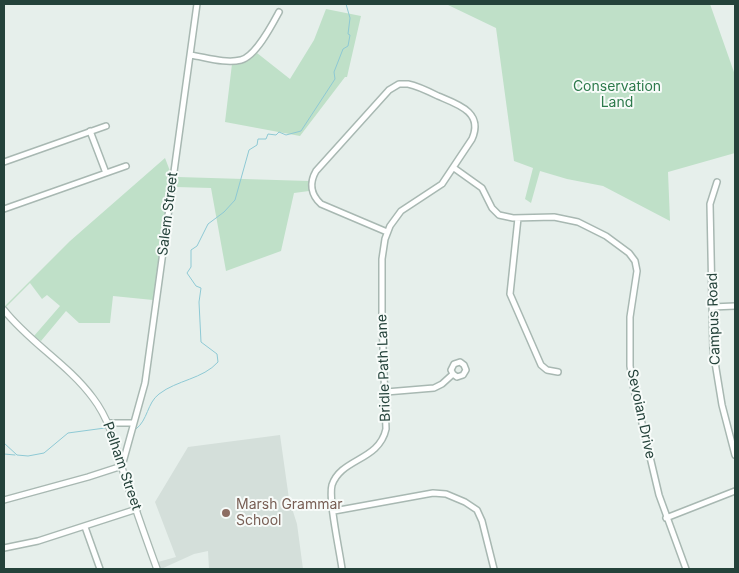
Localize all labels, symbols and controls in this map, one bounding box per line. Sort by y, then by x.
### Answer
park label: Conservation Land [573,79,661,111]
street label: Salem Street [155,171,181,257]
street label: Campus Road [704,273,724,365]
street label: Bridle Path Lane [374,314,394,422]
street label: Sevoian Drive [623,368,659,460]
street label: Pelham Street [99,420,145,512]
place label: Marsh Grammar School [236,497,343,530]
marker: Marsh Grammar School [220,507,232,519]

